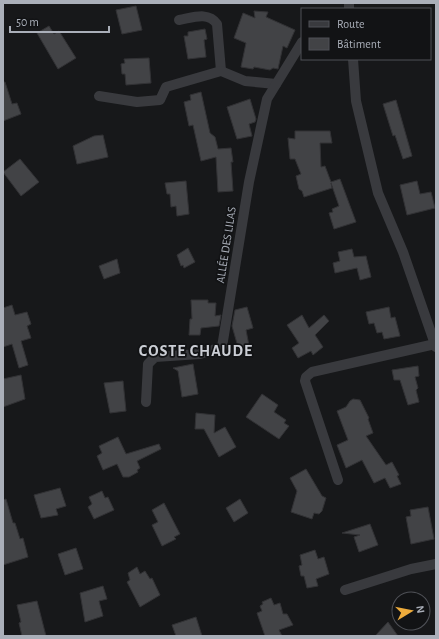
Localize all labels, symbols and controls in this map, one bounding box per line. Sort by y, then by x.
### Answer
scale bar [10,8,109,34]
legend [301,8,431,60]
text: 50 m [16,16,39,28]
text: Route [337,18,364,30]
text: Bâtiment [337,38,381,50]
street label: ALLÉE DES LILAS [213,205,238,284]
district label: COSTE CHAUDE [139,343,253,359]
north arrow [391,591,431,631]
text: N [414,605,426,614]

